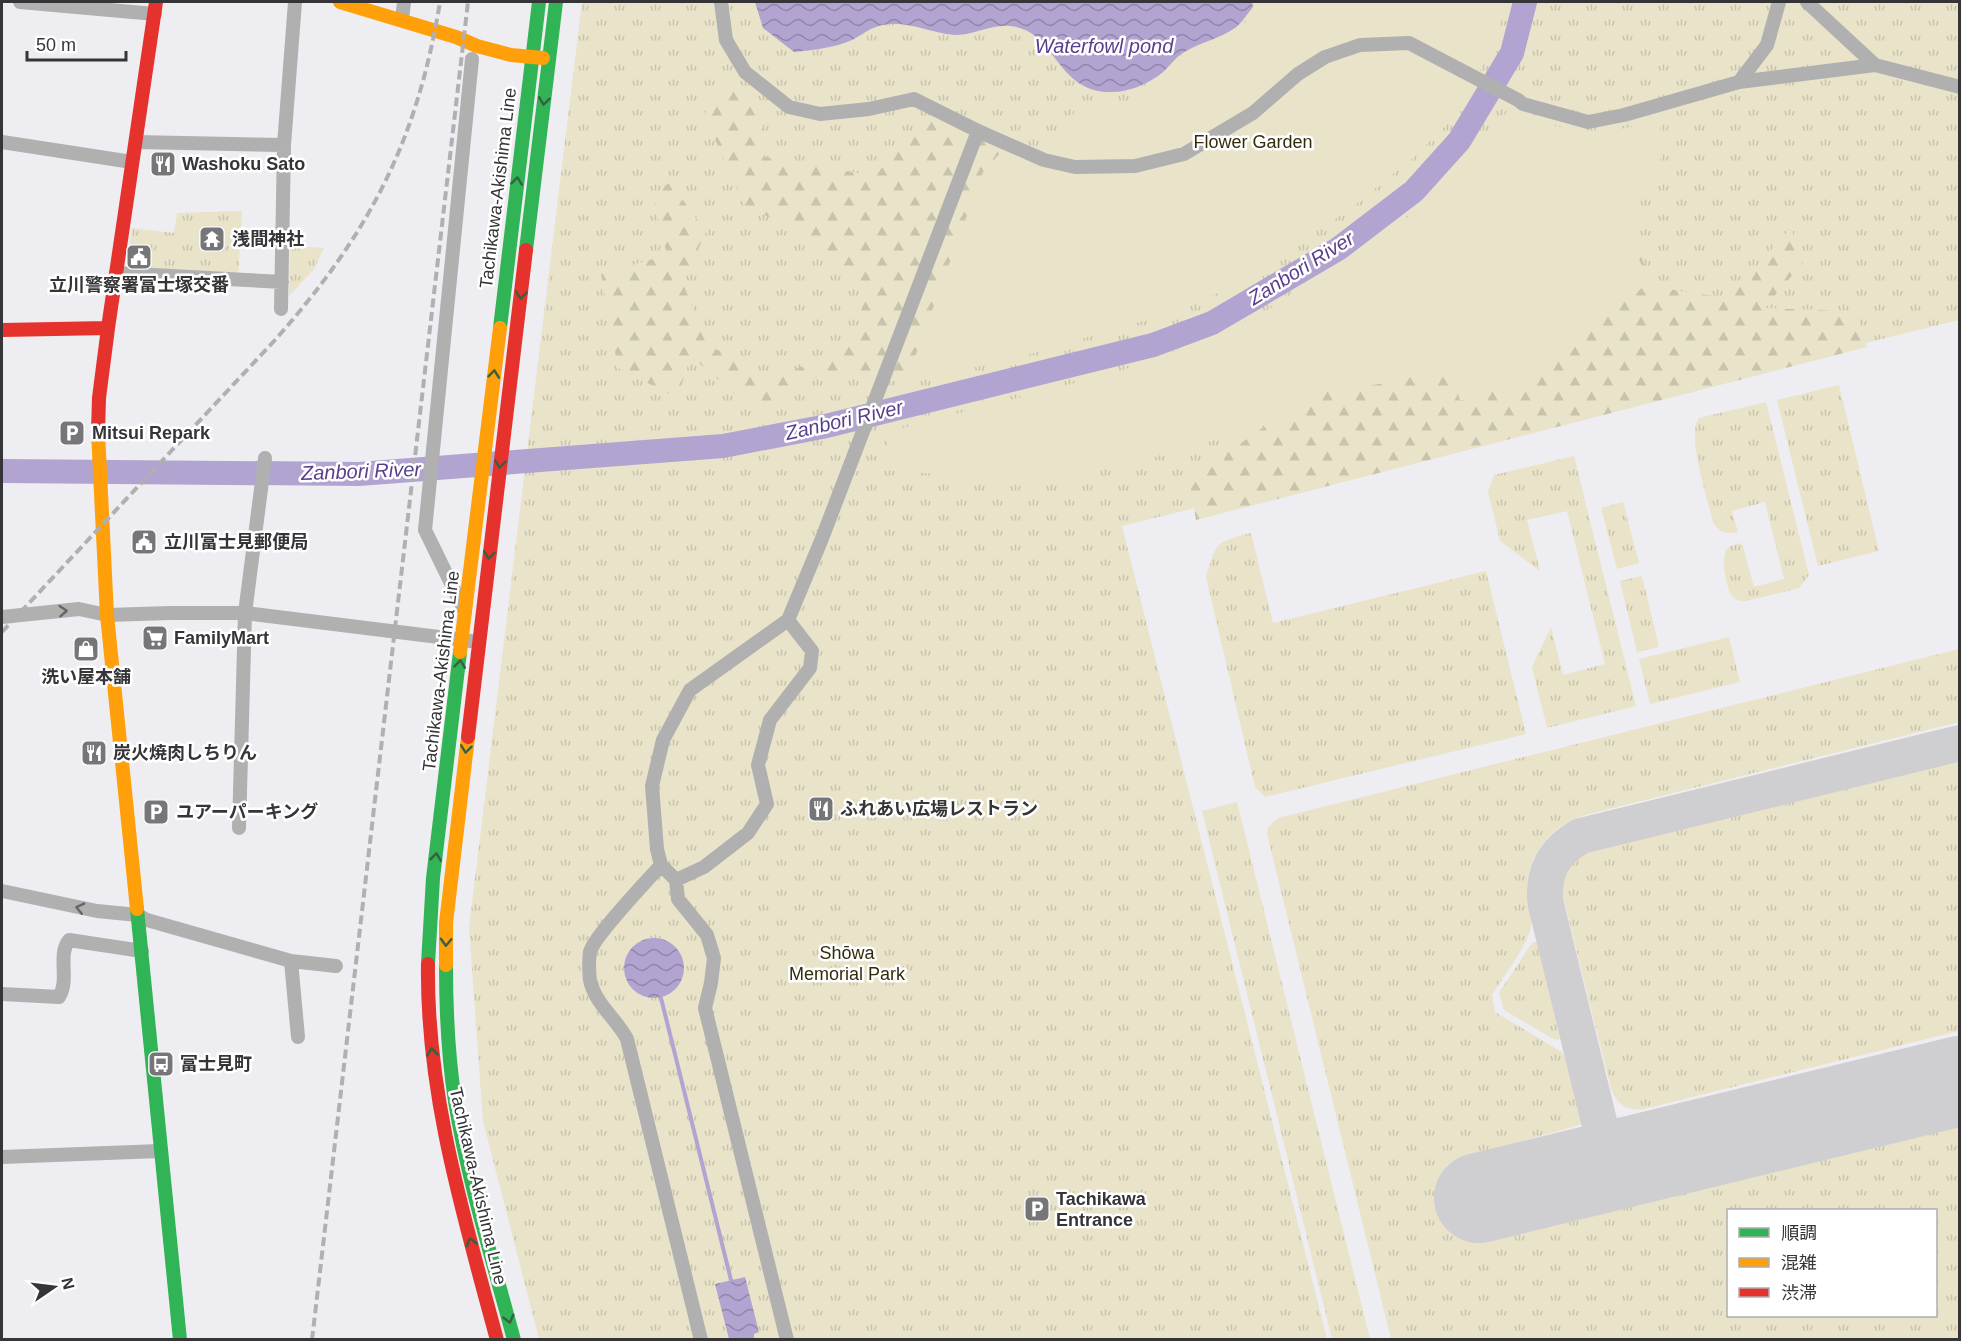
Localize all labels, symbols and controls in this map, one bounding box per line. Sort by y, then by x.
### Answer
scale bar [27,24,126,62]
text: 50 m [36,35,76,55]
water label: Waterfowl pond [1035,35,1174,57]
street label: Tachikawa-Akishima Line [476,86,520,290]
one-way arrow [538,97,550,106]
park label: Flower Garden [1193,132,1313,152]
restaurant icon: Washoku Sato [148,149,178,179]
place label: Washoku Sato [182,154,305,174]
one-way arrow [510,176,523,185]
temple icon: 浅間神社 [197,224,227,254]
water label: Zanbori River [1243,226,1359,310]
place label: 浅間神社 [232,229,304,249]
public building icon: 立川警察署富士塚交番 [124,242,154,272]
place label: 立川警察署富士塚交番 [49,275,229,295]
one-way arrow [515,290,528,300]
one-way arrow [487,370,500,379]
water label: Zanbori River [782,395,906,444]
parking icon: Mitsui Repark [57,418,87,448]
place label: Mitsui Repark [92,423,211,443]
water label: Zanbori River [300,458,423,484]
one-way arrow [494,459,507,468]
public building icon: 立川富士見郵便局 [129,527,159,557]
place label: 立川富士見郵便局 [164,532,308,552]
one-way arrow [483,550,496,560]
street label: Tachikawa-Akishima Line [419,569,463,773]
one-way arrow [59,604,68,617]
supermarket icon: FamilyMart [140,623,170,653]
place label: FamilyMart [174,628,269,648]
shop icon: 洗い屋本舗 [71,634,101,664]
one-way arrow [453,659,465,668]
place label: 洗い屋本舗 [41,667,131,687]
restaurant icon: 炭火焼肉しちりん [79,738,109,768]
place label: 炭火焼肉しちりん [113,743,257,763]
one-way arrow [460,744,473,753]
restaurant icon: ふれあい広場レストラン [806,794,836,824]
parking icon: ユアーパーキング [141,797,171,827]
place label: ふれあい広場レストラン [840,799,1038,819]
place label: ユアーパーキング [176,802,318,822]
one-way arrow [429,853,442,862]
one-way arrow [75,902,85,915]
one-way arrow [440,938,452,947]
park label: Shōwa Memorial Park [789,943,906,984]
one-way arrow [426,1047,438,1056]
bus stop icon: 富士見町 [146,1049,176,1079]
place label: 富士見町 [180,1054,252,1074]
street label: Tachikawa-Akishima Line [446,1085,510,1287]
place label: Tachikawa Entrance [1056,1189,1147,1230]
parking icon: Tachikawa Entrance [1022,1194,1052,1224]
legend [1727,1209,1937,1317]
text: 順調 [1781,1223,1817,1243]
one-way arrow [465,1238,478,1248]
text: 混雑 [1781,1253,1817,1273]
north arrow [24,1257,84,1317]
text: N [58,1276,78,1291]
text: 渋滞 [1781,1283,1817,1303]
one-way arrow [501,1314,514,1324]

